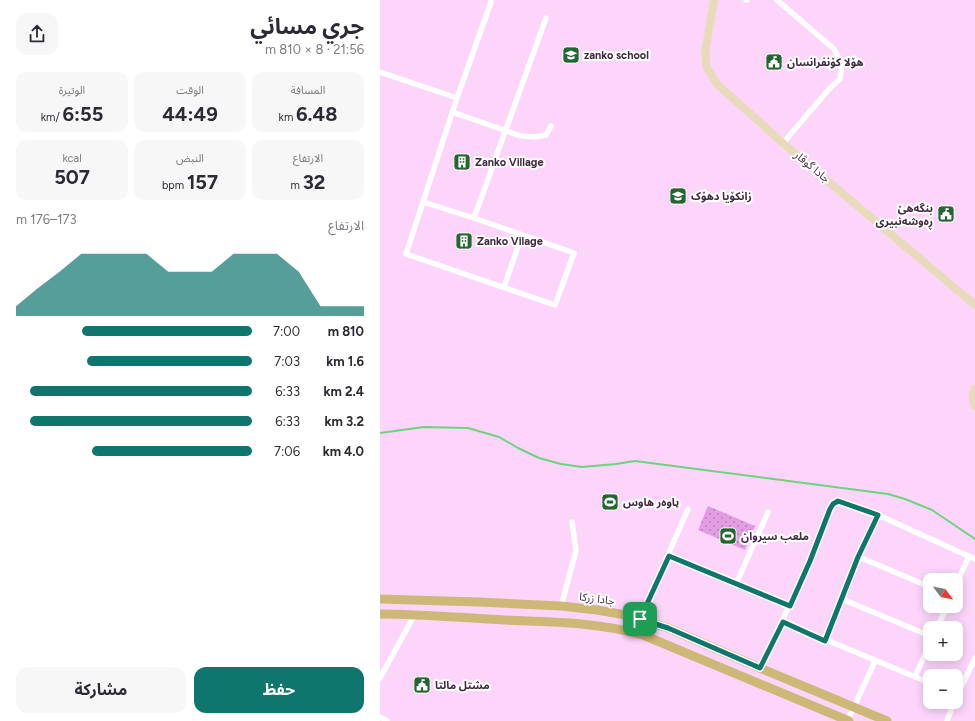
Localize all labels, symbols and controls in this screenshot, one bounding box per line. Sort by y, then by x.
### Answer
button: share [16,13,58,55]
text: جري مسائي [250,13,364,40]
text: 21:56 · 8 × 810 m [265,42,364,57]
school or university icon: zanko school [561,45,581,65]
place label: zanko school [584,49,649,62]
public building icon: هۆلا كۆنفرانسان [764,52,784,72]
place label: هۆلا كۆنفرانسان [787,56,863,69]
text: الوتيرة [59,84,85,97]
text: الوقت [176,84,204,97]
text: المسافة [291,84,325,97]
text: 6:55 [62,102,103,126]
text: 44:49 [162,102,218,126]
text: 6.48 [296,102,337,126]
text: /km [41,111,62,124]
text: km [279,111,296,124]
street label: جادا گوڤار [791,148,833,186]
text: kcal [62,152,82,165]
text: النبض [176,152,204,165]
text: الارتفاع [293,152,323,165]
building icon: Zanko Village [452,152,472,172]
place label: Zanko Village [475,156,544,169]
text: 507 [54,165,90,189]
text: 157 [187,170,218,194]
text: 32 [303,170,325,194]
text: bpm [162,179,187,192]
text: m [291,179,303,192]
school or university icon: زانکۆیا دهۆک [668,186,688,206]
place label: زانکۆیا دهۆک [691,190,752,203]
place label: بنگه‌هێ ڕه‌وشه‌نبیرى [876,202,933,230]
public building icon: بنگه‌هێ ڕه‌وشه‌نبیرى [936,204,956,224]
text: 173–176 m [16,212,77,227]
text: الارتفاع [328,218,364,233]
building icon: Zanko Vilage [454,231,474,251]
place label: Zanko Vilage [477,235,543,248]
text: 7:00 [273,324,300,339]
text: 810 m [328,324,364,339]
text: 7:03 [274,354,300,369]
text: 1.6 km [326,354,364,369]
text: 6:33 [275,384,300,399]
text: 2.4 km [324,384,364,399]
text: 6:33 [275,414,300,429]
text: 3.2 km [325,414,364,429]
text: 7:06 [274,444,300,459]
text: 4.0 km [323,444,364,459]
sports icon: پاوەر هاوس [600,492,620,512]
place label: پاوەر هاوس [623,496,679,509]
sports icon: ملعب سيروان [718,526,738,546]
place label: ملعب سيروان [741,530,809,543]
north arrow [923,573,963,613]
map controls [923,573,963,709]
street label: جادا زرکا [578,590,616,608]
pin [623,602,657,636]
icon: arrive [629,608,651,630]
button: + [923,621,963,661]
button: مشاركة [16,667,186,713]
button: حفظ [194,667,364,713]
button: − [923,669,963,709]
public building icon: مشتل مالتا [412,675,432,695]
place label: مشتل مالتا [435,679,490,692]

